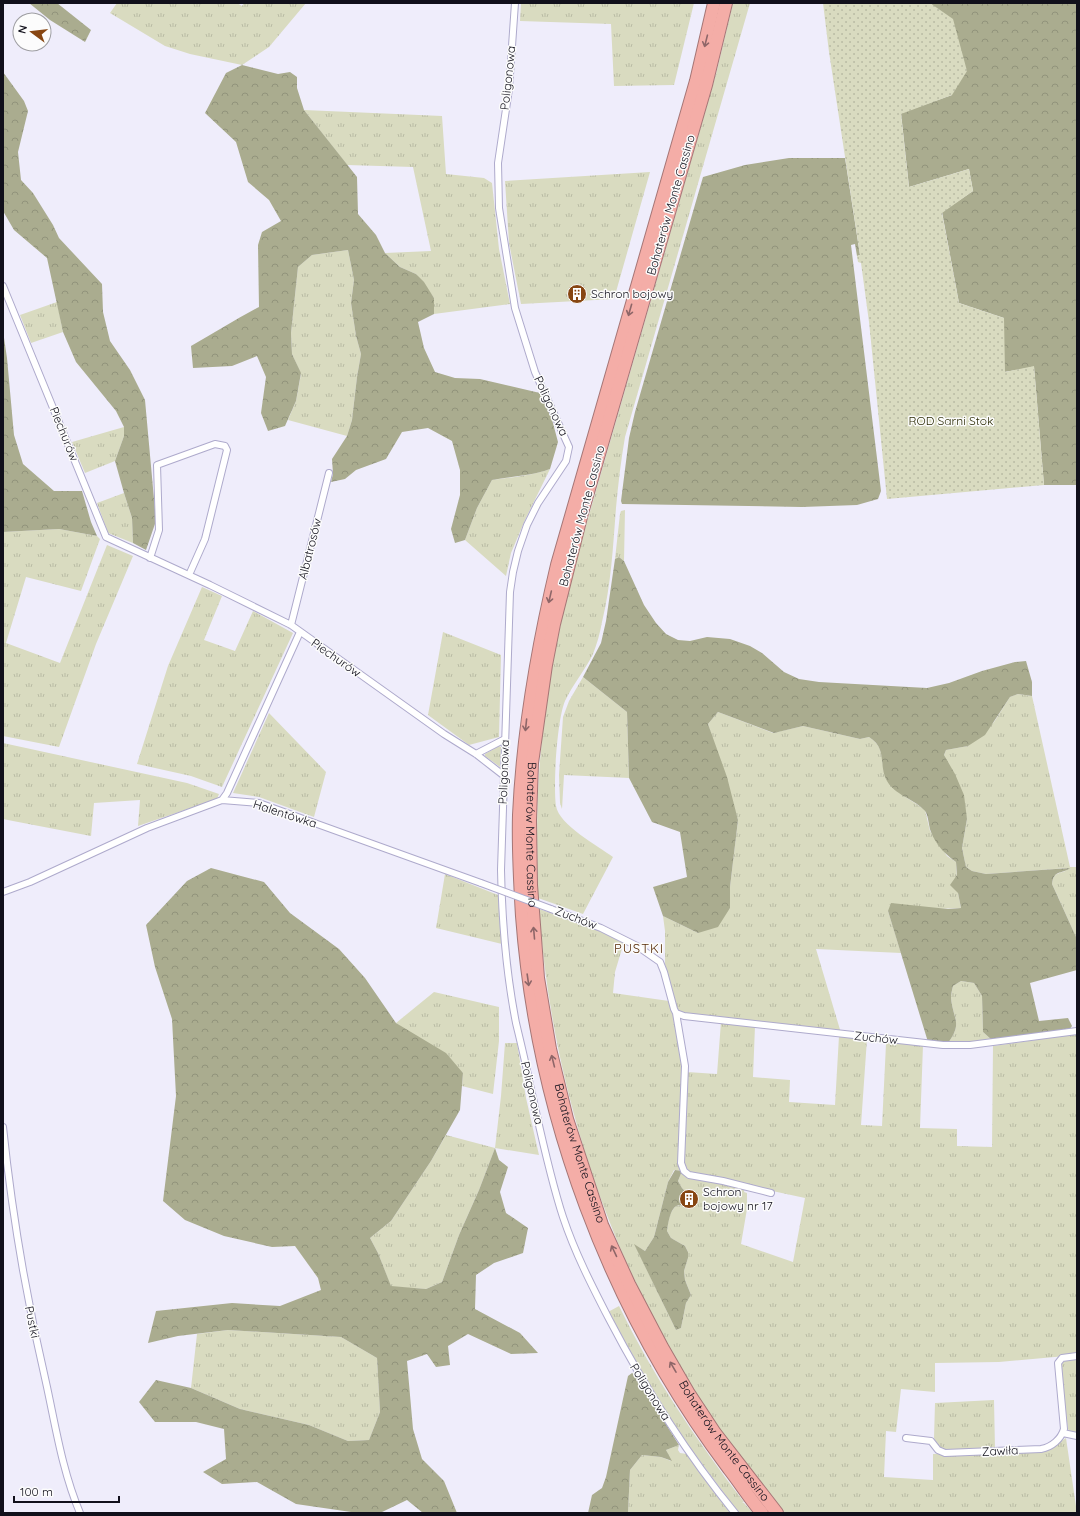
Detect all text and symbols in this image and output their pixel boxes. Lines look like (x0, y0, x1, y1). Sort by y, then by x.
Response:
north arrow (12, 12, 52, 52)
text: N (15, 24, 30, 35)
one-way arrow (701, 34, 709, 47)
street label: Poligonowa (497, 45, 518, 111)
street label: Bohaterów Monte Cassino (643, 133, 698, 277)
building icon: Schron bojowy (566, 283, 588, 305)
place label: Schron bojowy (591, 286, 673, 301)
one-way arrow (625, 303, 633, 316)
street label: Poligonowa (531, 373, 572, 438)
street label: Piechurów (47, 404, 82, 463)
park label: ROD Sarni Stok (909, 413, 993, 428)
street label: Bohaterów Monte Cassino (555, 444, 608, 588)
street label: Albatrosów (295, 517, 324, 581)
one-way arrow (545, 590, 553, 603)
street label: Piechurów (309, 635, 364, 680)
one-way arrow (523, 718, 530, 731)
street label: Poligonowa (495, 739, 512, 805)
street label: Bohaterów Monte Cassino (523, 762, 541, 908)
street label: Halentówka (251, 796, 319, 831)
street label: Zuchów (553, 903, 599, 932)
one-way arrow (530, 927, 537, 940)
district label: PUSTKI (614, 940, 664, 956)
one-way arrow (524, 973, 532, 986)
street label: Zuchów (853, 1028, 899, 1047)
one-way arrow (549, 1055, 557, 1068)
street label: Poligonowa (518, 1060, 547, 1126)
street label: Bohaterów Monte Cassino (552, 1082, 609, 1225)
place label: Schron bojowy nr 17 (703, 1184, 773, 1213)
building icon: Schron bojowy nr 17 (678, 1188, 700, 1210)
one-way arrow (610, 1246, 617, 1258)
street label: Pustki (22, 1304, 43, 1339)
street label: Poligonowa (627, 1360, 674, 1423)
one-way arrow (669, 1361, 677, 1373)
street label: Bohaterów Monte Cassino (676, 1378, 773, 1504)
street label: Zawiła (981, 1442, 1019, 1459)
scale bar (14, 1478, 119, 1504)
text: 100 m (20, 1484, 53, 1499)

